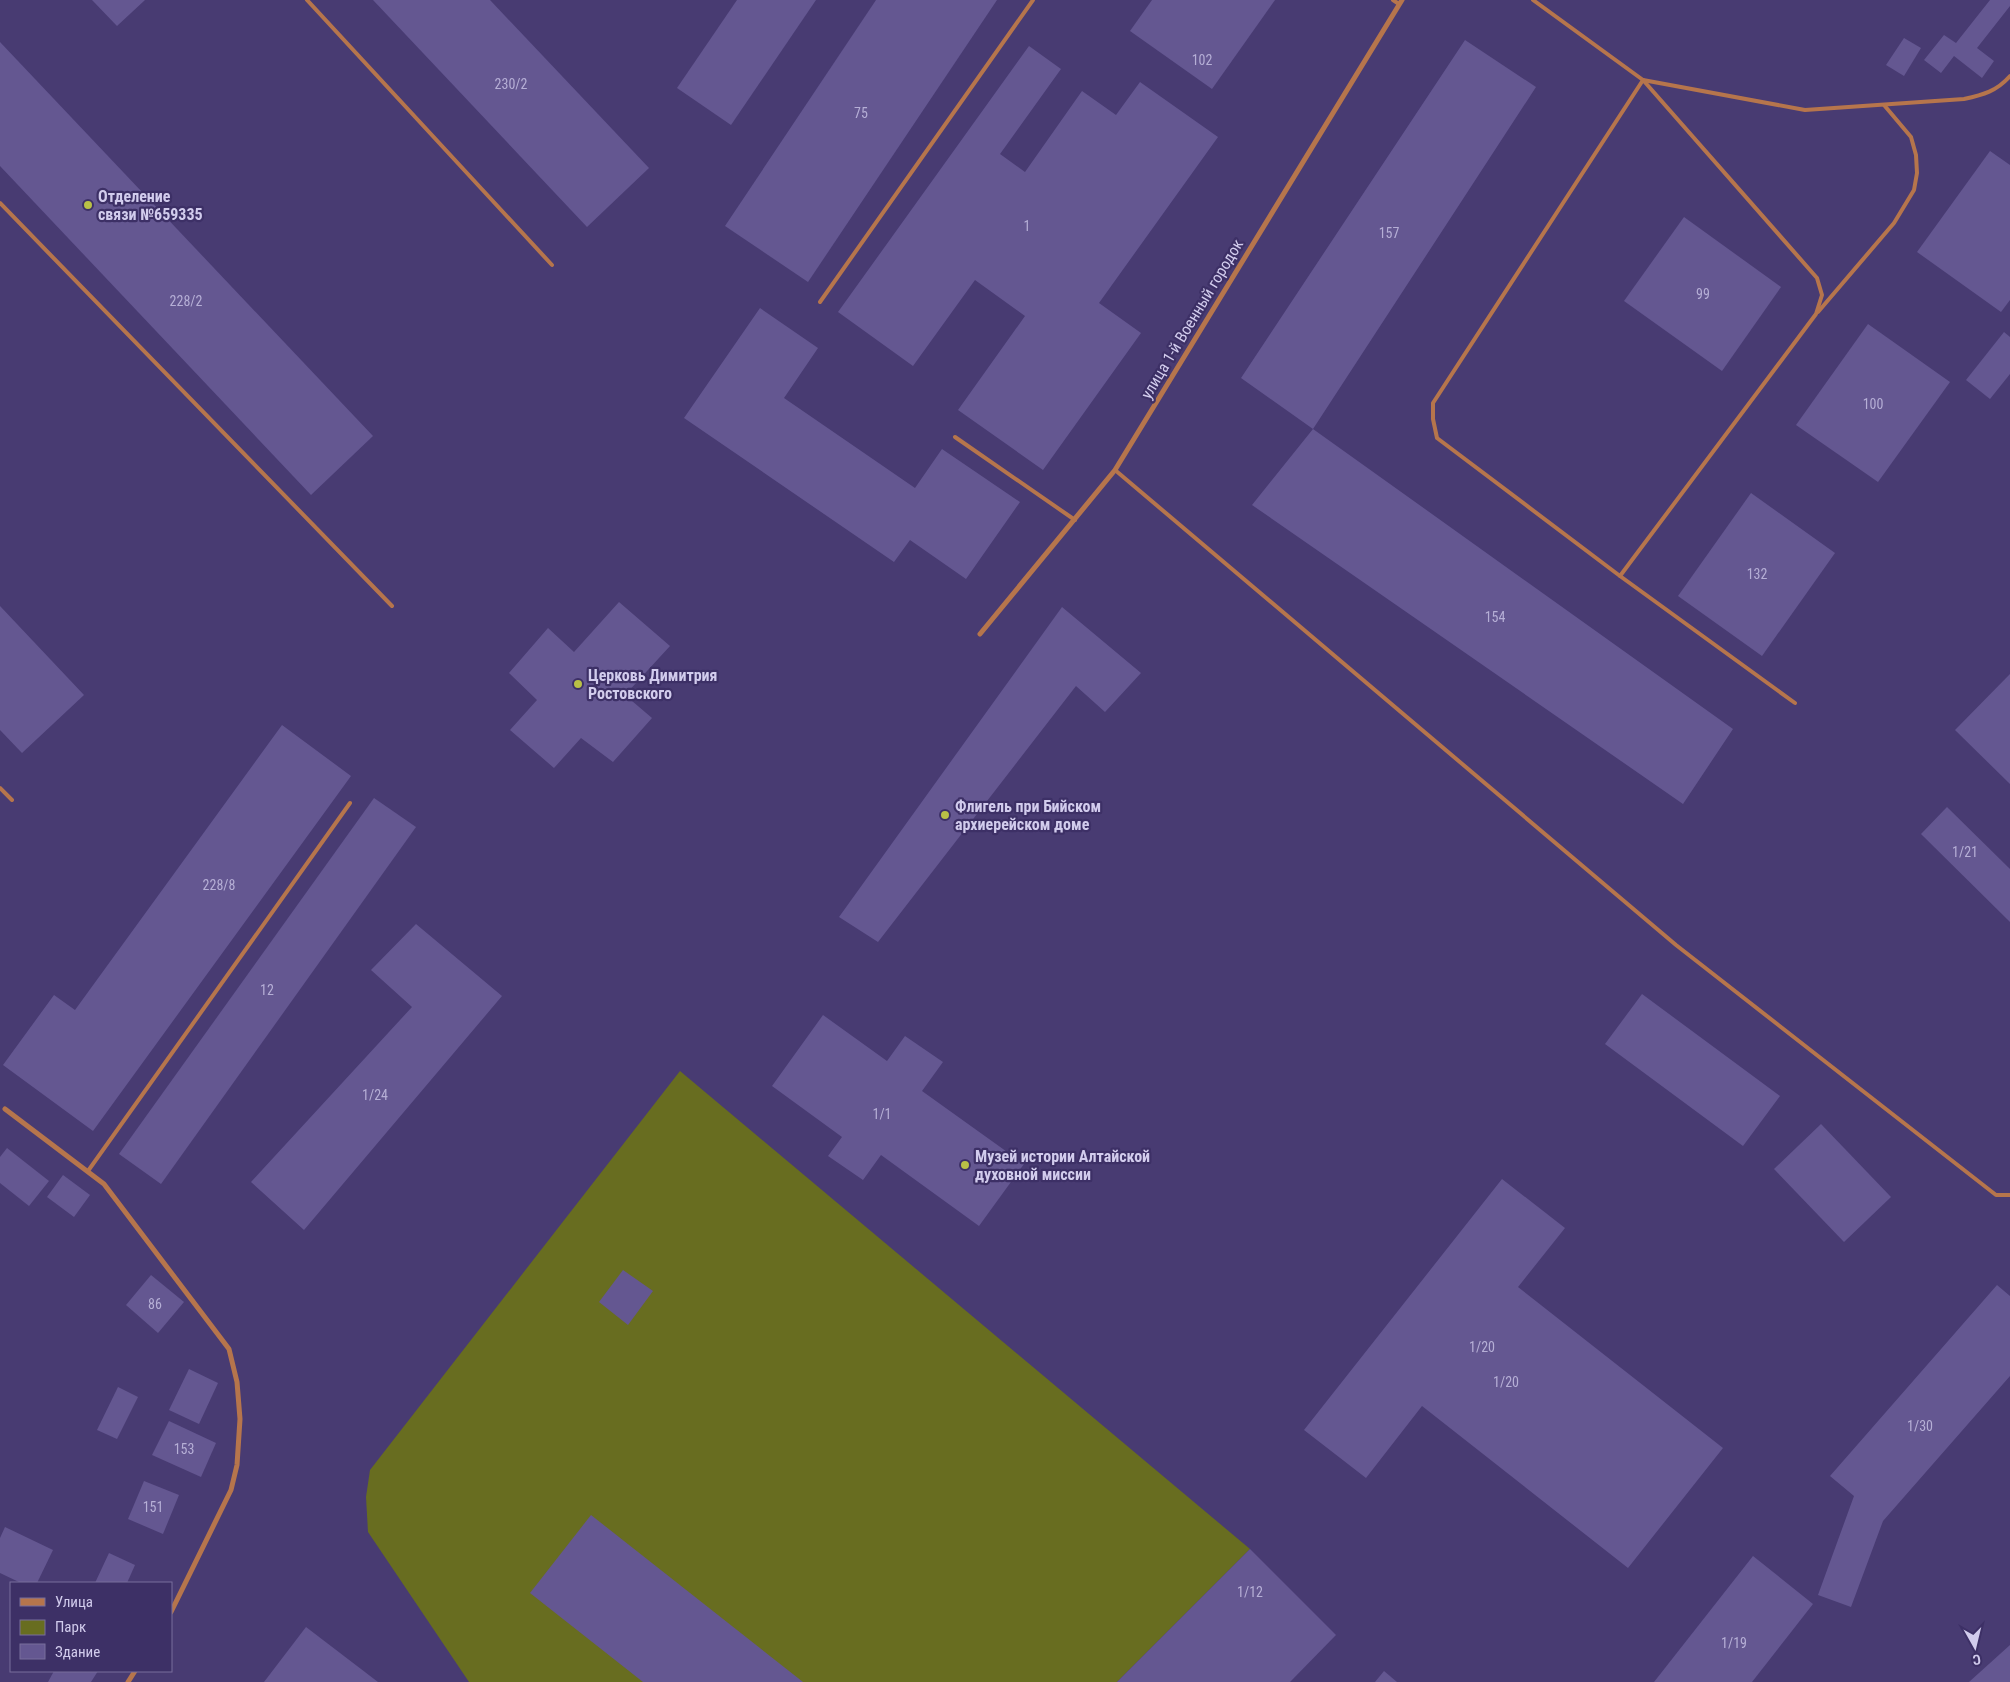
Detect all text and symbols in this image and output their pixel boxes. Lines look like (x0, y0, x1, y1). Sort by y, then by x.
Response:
house number: 102 (1192, 52, 1212, 68)
house number: 230/2 (495, 76, 528, 92)
house number: 75 (854, 105, 868, 121)
place label: Отделение связи №659335 (98, 187, 203, 224)
marker: Отделение связи №659335 (82, 199, 94, 211)
house number: 1 (1024, 218, 1030, 234)
house number: 157 (1379, 225, 1399, 241)
street label: улица 1-й Военный городок (1137, 235, 1247, 402)
house number: 99 (1696, 286, 1710, 302)
house number: 228/2 (170, 293, 203, 309)
house number: 100 (1863, 396, 1883, 412)
house number: 132 (1747, 566, 1767, 582)
house number: 154 (1485, 609, 1505, 625)
place label: Церковь Димитрия Ростовского (588, 666, 717, 703)
marker: Церковь Димитрия Ростовского (572, 678, 584, 690)
place label: Флигель при Бийском архиерейском доме (955, 797, 1101, 834)
marker: Флигель при Бийском архиерейском доме (939, 809, 951, 821)
house number: 1/21 (1952, 844, 1978, 860)
house number: 228/8 (203, 877, 236, 893)
house number: 12 (260, 982, 274, 998)
house number: 1/24 (362, 1087, 388, 1103)
house number: 1/1 (872, 1106, 892, 1122)
place label: Музей истории Алтайской духовной миссии (975, 1147, 1150, 1184)
marker: Музей истории Алтайской духовной миссии (959, 1159, 971, 1171)
house number: 86 (148, 1296, 162, 1312)
house number: 1/20 (1469, 1339, 1495, 1355)
house number: 1/20 (1493, 1374, 1519, 1390)
house number: 1/30 (1907, 1418, 1933, 1434)
house number: 153 (174, 1441, 194, 1457)
house number: 151 (143, 1499, 163, 1515)
legend (10, 1582, 172, 1672)
house number: 1/12 (1237, 1584, 1263, 1600)
text: Улица (55, 1593, 93, 1611)
text: Парк (55, 1618, 86, 1636)
north arrow (1950, 1622, 2000, 1672)
house number: 1/19 (1721, 1635, 1747, 1651)
text: Здание (55, 1643, 100, 1661)
text: С (1972, 1651, 1982, 1668)

